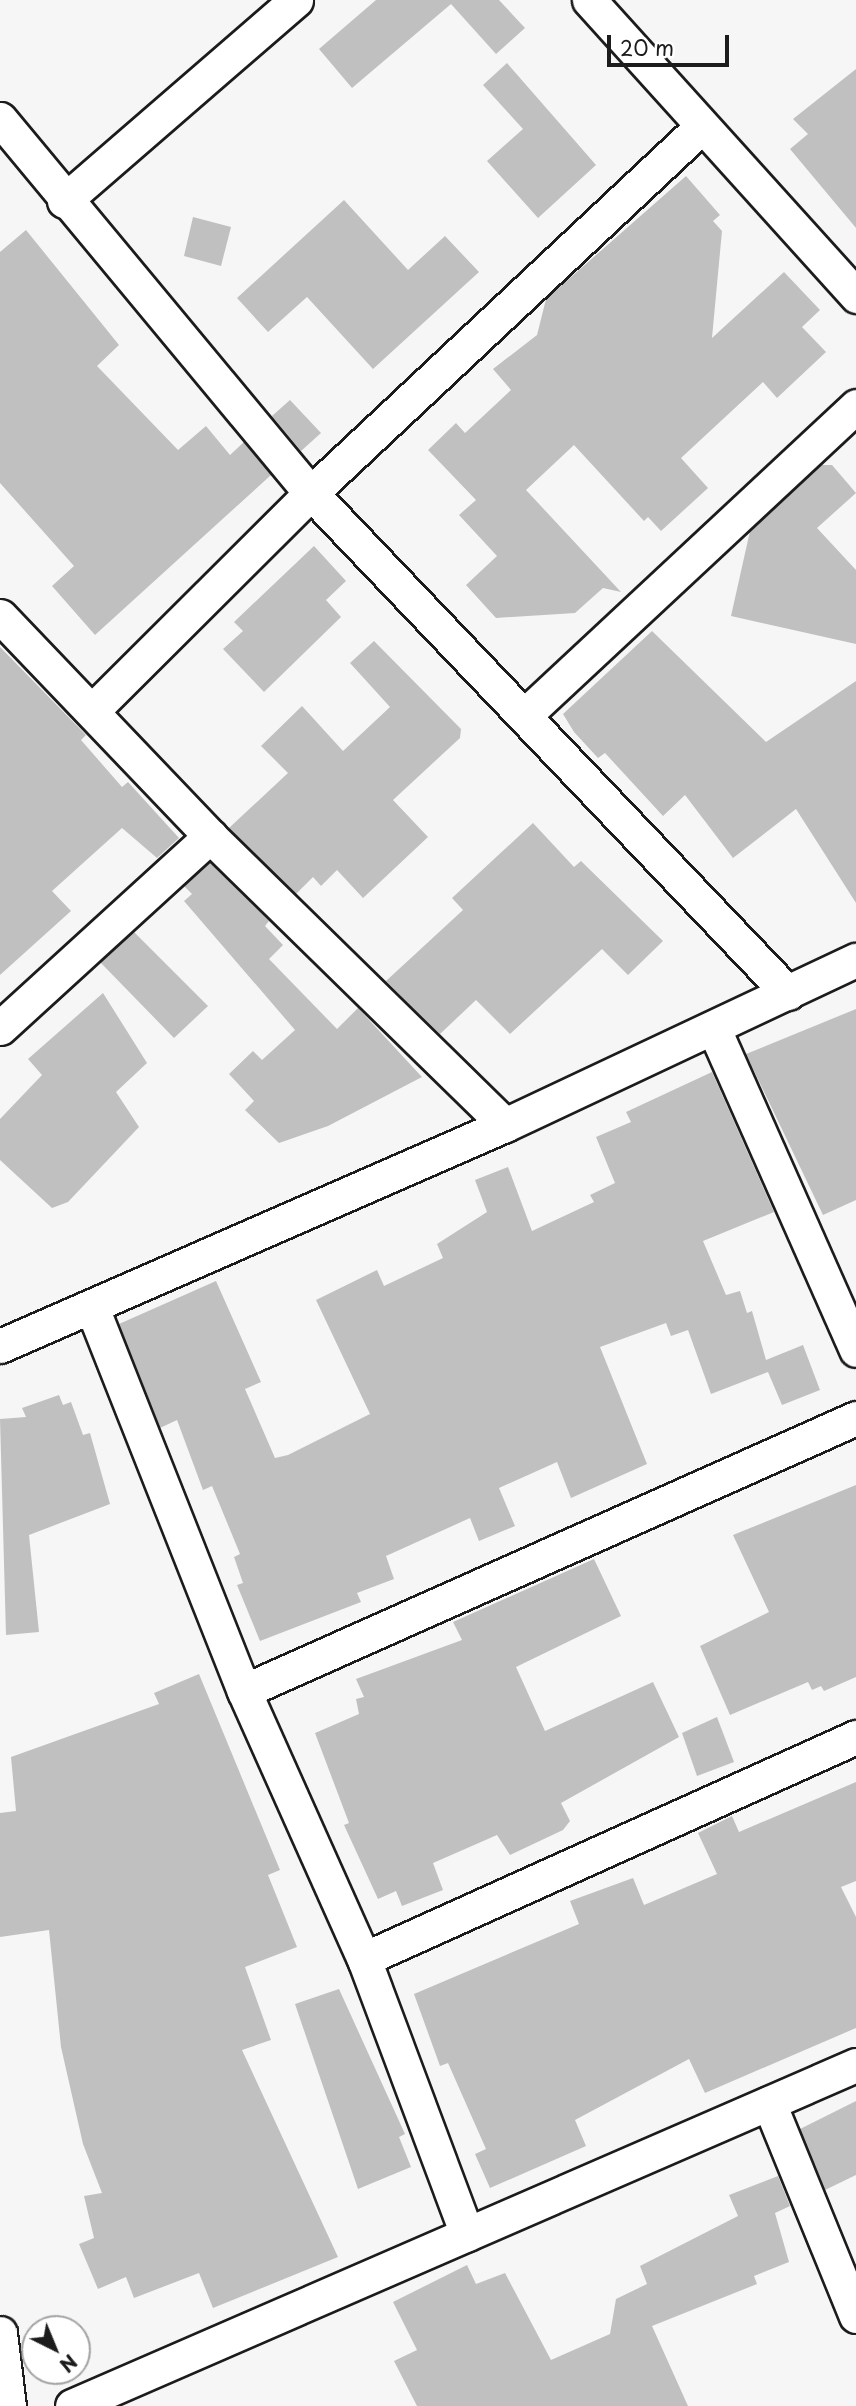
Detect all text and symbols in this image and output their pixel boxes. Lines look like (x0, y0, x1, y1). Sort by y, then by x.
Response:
scale bar (611, 21, 734, 65)
text: 20 m (620, 31, 674, 63)
north arrow (21, 2315, 91, 2385)
text: N (54, 2349, 84, 2379)

